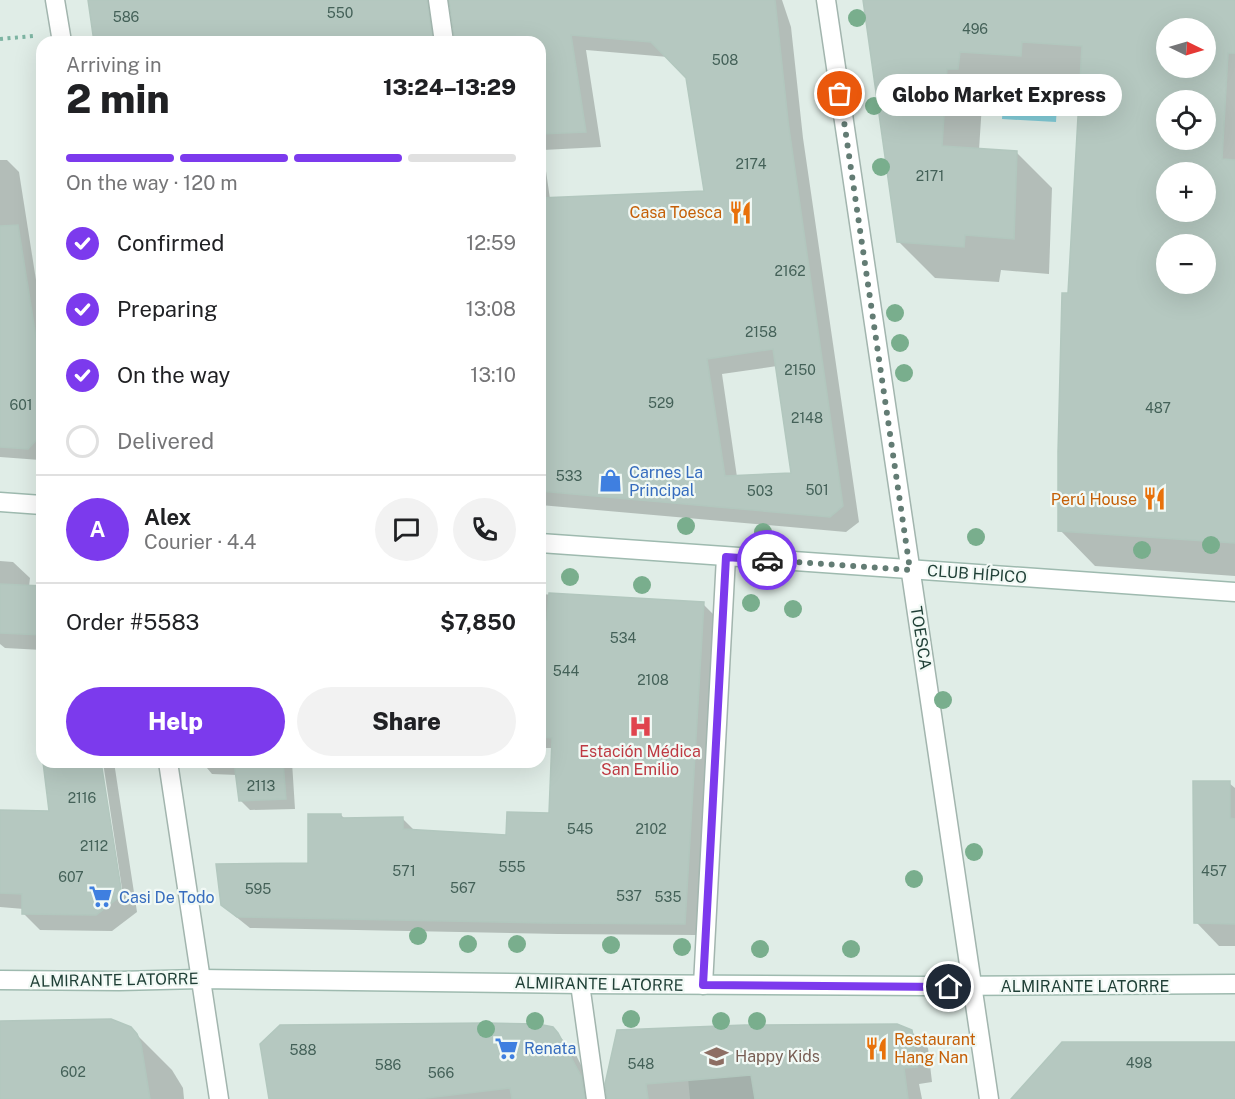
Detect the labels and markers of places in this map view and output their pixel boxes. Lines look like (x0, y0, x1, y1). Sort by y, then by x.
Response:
pin (814, 68, 865, 119)
callout: Globo Market Express (876, 73, 1122, 115)
restaurant icon: Casa Toesca (727, 199, 753, 225)
place label: Casa Toesca (629, 203, 722, 222)
place label: Carnes La Principal (629, 463, 703, 500)
shop icon: Carnes La Principal (598, 468, 624, 494)
restaurant icon: Perú House (1142, 486, 1168, 512)
place label: Perú House (1051, 490, 1137, 509)
hospital icon: Estación Médica San Emilio (627, 713, 653, 739)
place label: Estación Médica San Emilio (579, 742, 701, 779)
supermarket icon: Casi De Todo (88, 884, 114, 910)
place label: Casi De Todo (119, 888, 215, 907)
pin (923, 961, 974, 1012)
place label: Restaurant Hang Nan (894, 1030, 976, 1067)
supermarket icon: Renata (493, 1035, 519, 1061)
restaurant icon: Restaurant Hang Nan (863, 1035, 889, 1061)
place label: Renata (524, 1039, 576, 1058)
school or university icon: Happy Kids (704, 1043, 730, 1069)
place label: Happy Kids (735, 1047, 820, 1066)

